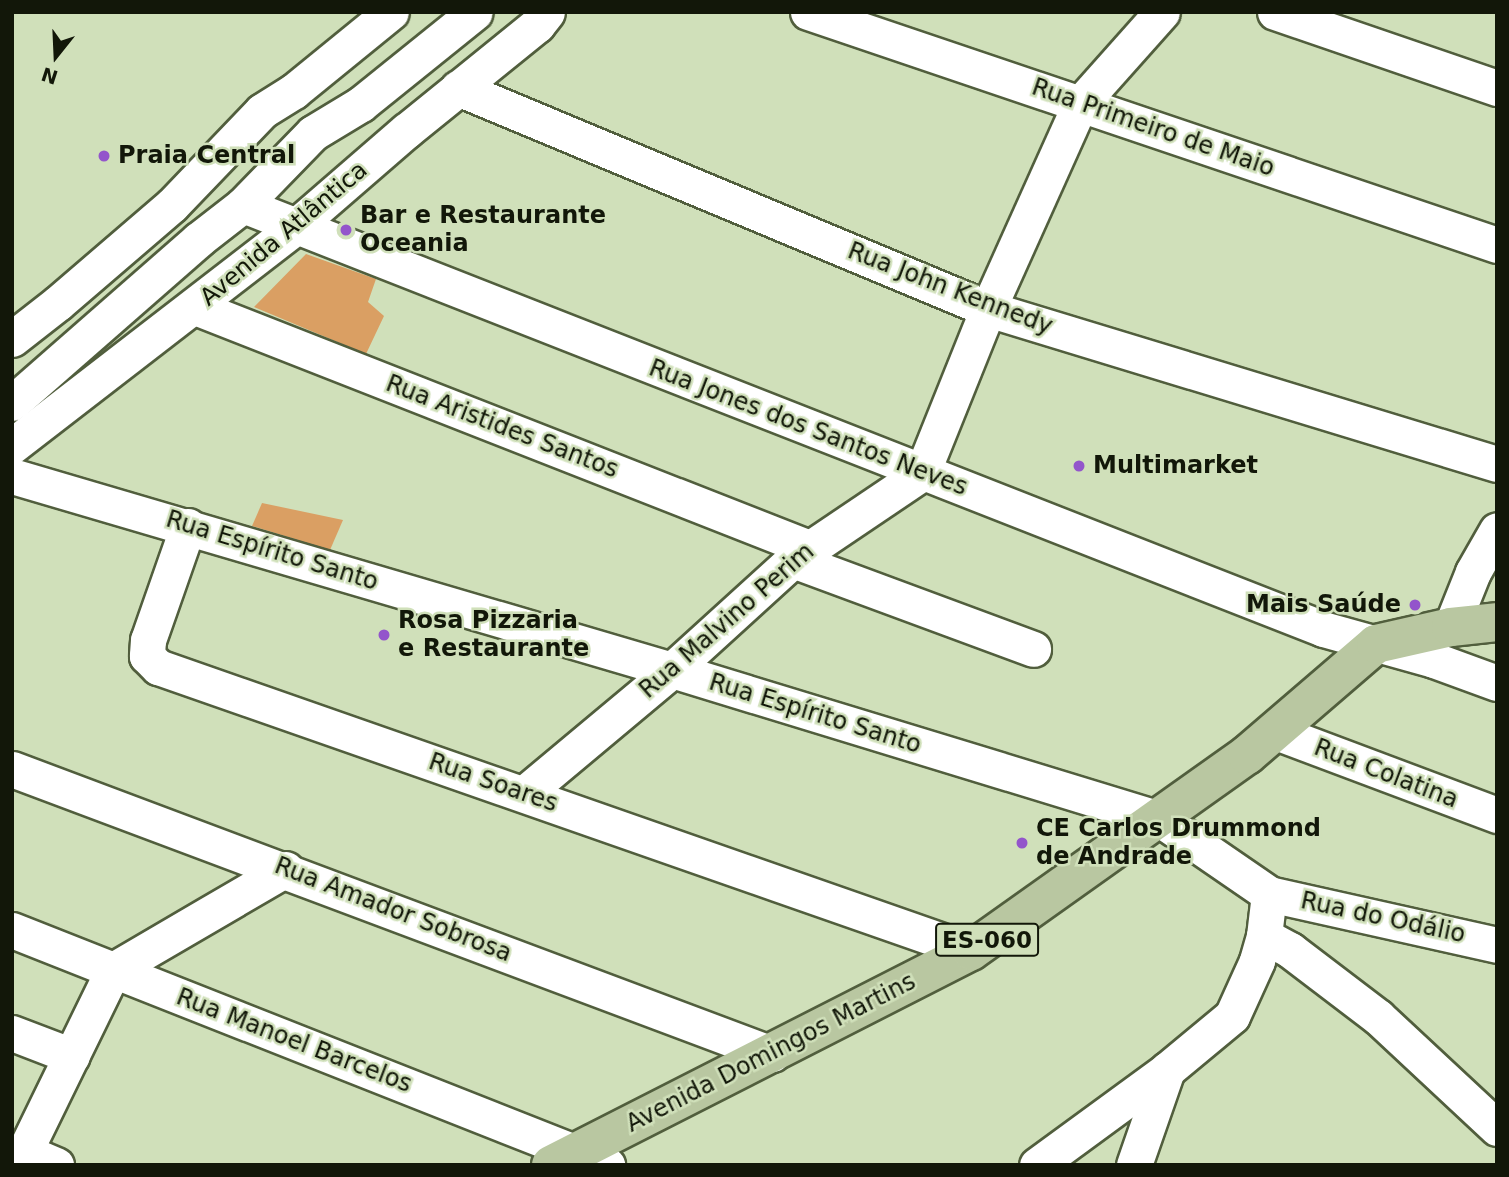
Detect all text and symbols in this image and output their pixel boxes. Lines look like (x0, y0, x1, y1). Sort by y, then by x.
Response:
north arrow (21, 21, 91, 91)
text: N (39, 63, 60, 89)
street label: Rua Primeiro de Maio (1028, 73, 1278, 183)
place label: Praia Central (118, 142, 295, 170)
marker: Praia Central (96, 148, 112, 164)
street label: Avenida Atlântica (195, 156, 373, 312)
place label: Bar e Restaurante Oceania (360, 202, 606, 258)
marker: Bar e Restaurante Oceania (338, 222, 354, 238)
street label: Rua John Kennedy (844, 237, 1056, 341)
street label: Rua Jones dos Santos Neves (645, 354, 971, 502)
street label: Rua Aristides Santos (382, 369, 622, 485)
place label: Multimarket (1093, 452, 1258, 480)
marker: Multimarket (1071, 458, 1087, 474)
street label: Rua Espírito Santo (162, 505, 382, 597)
street label: Rua Malvino Perim (634, 537, 820, 705)
place label: Mais Saúde (1246, 591, 1401, 619)
marker: Mais Saúde (1407, 597, 1423, 613)
place label: Rosa Pizzaria e Restaurante (398, 607, 589, 663)
marker: Rosa Pizzaria e Restaurante (376, 627, 392, 643)
street label: Rua Espírito Santo (705, 668, 925, 760)
street label: Rua Colatina (1310, 733, 1462, 815)
street label: Rua Soares (425, 748, 561, 818)
place label: CE Carlos Drummond de Andrade (1036, 815, 1321, 871)
marker: CE Carlos Drummond de Andrade (1014, 835, 1030, 851)
street label: Rua Amador Sobrosa (270, 852, 516, 968)
street label: Rua do Odálio (1298, 886, 1468, 950)
road number: ES-060 (934, 920, 1040, 959)
street label: Avenida Domingos Martins (621, 967, 921, 1139)
street label: Rua Manoel Barcelos (172, 983, 416, 1099)

